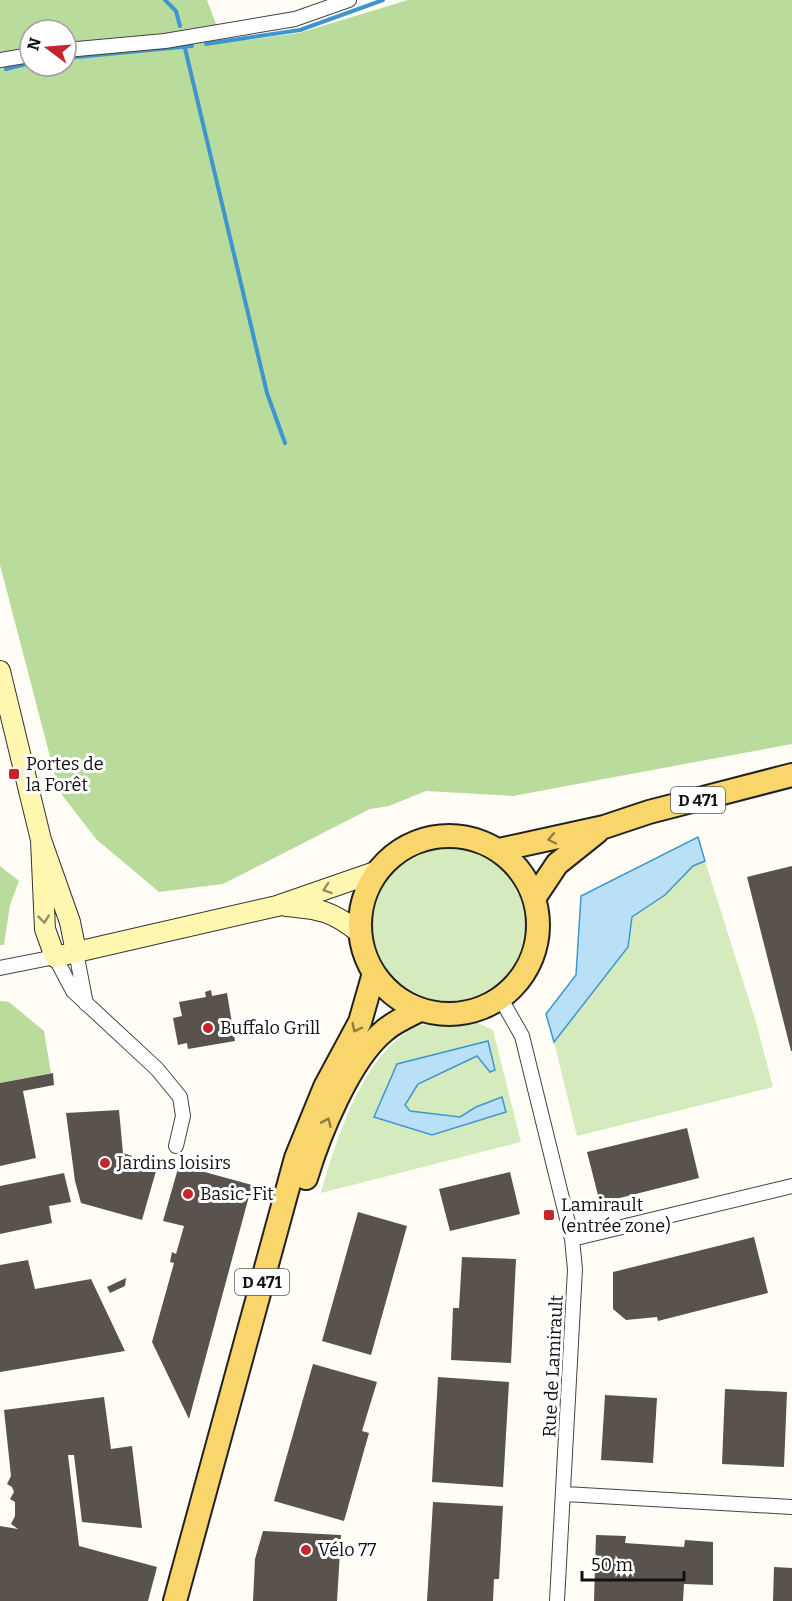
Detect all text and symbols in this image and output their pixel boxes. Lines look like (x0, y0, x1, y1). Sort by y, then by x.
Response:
north arrow (18, 18, 78, 78)
text: N (23, 35, 45, 53)
place label: Portes de la Forêt (26, 753, 104, 796)
marker: Portes de la Forêt (7, 767, 21, 781)
road number: D 471 (671, 787, 725, 813)
one-way arrow (547, 832, 557, 845)
one-way arrow (322, 881, 333, 894)
one-way arrow (37, 915, 50, 924)
place label: Buffalo Grill (220, 1017, 320, 1039)
marker: Buffalo Grill (201, 1021, 215, 1035)
one-way arrow (352, 1022, 363, 1033)
one-way arrow (320, 1117, 332, 1128)
place label: Jardins loisirs (116, 1152, 231, 1174)
marker: Jardins loisirs (98, 1156, 112, 1170)
place label: Basic-Fit (200, 1183, 274, 1205)
marker: Basic-Fit (181, 1187, 195, 1201)
place label: Lamirault (entrée zone) (561, 1194, 671, 1237)
marker: Lamirault (entrée zone) (542, 1208, 556, 1222)
road number: D 471 (235, 1269, 289, 1295)
street label: Rue de Lamirault (538, 1294, 568, 1438)
place label: Vélo 77 (318, 1539, 376, 1561)
marker: Vélo 77 (299, 1543, 313, 1557)
scale bar (582, 1544, 684, 1582)
text: 50 m (591, 1554, 633, 1576)

